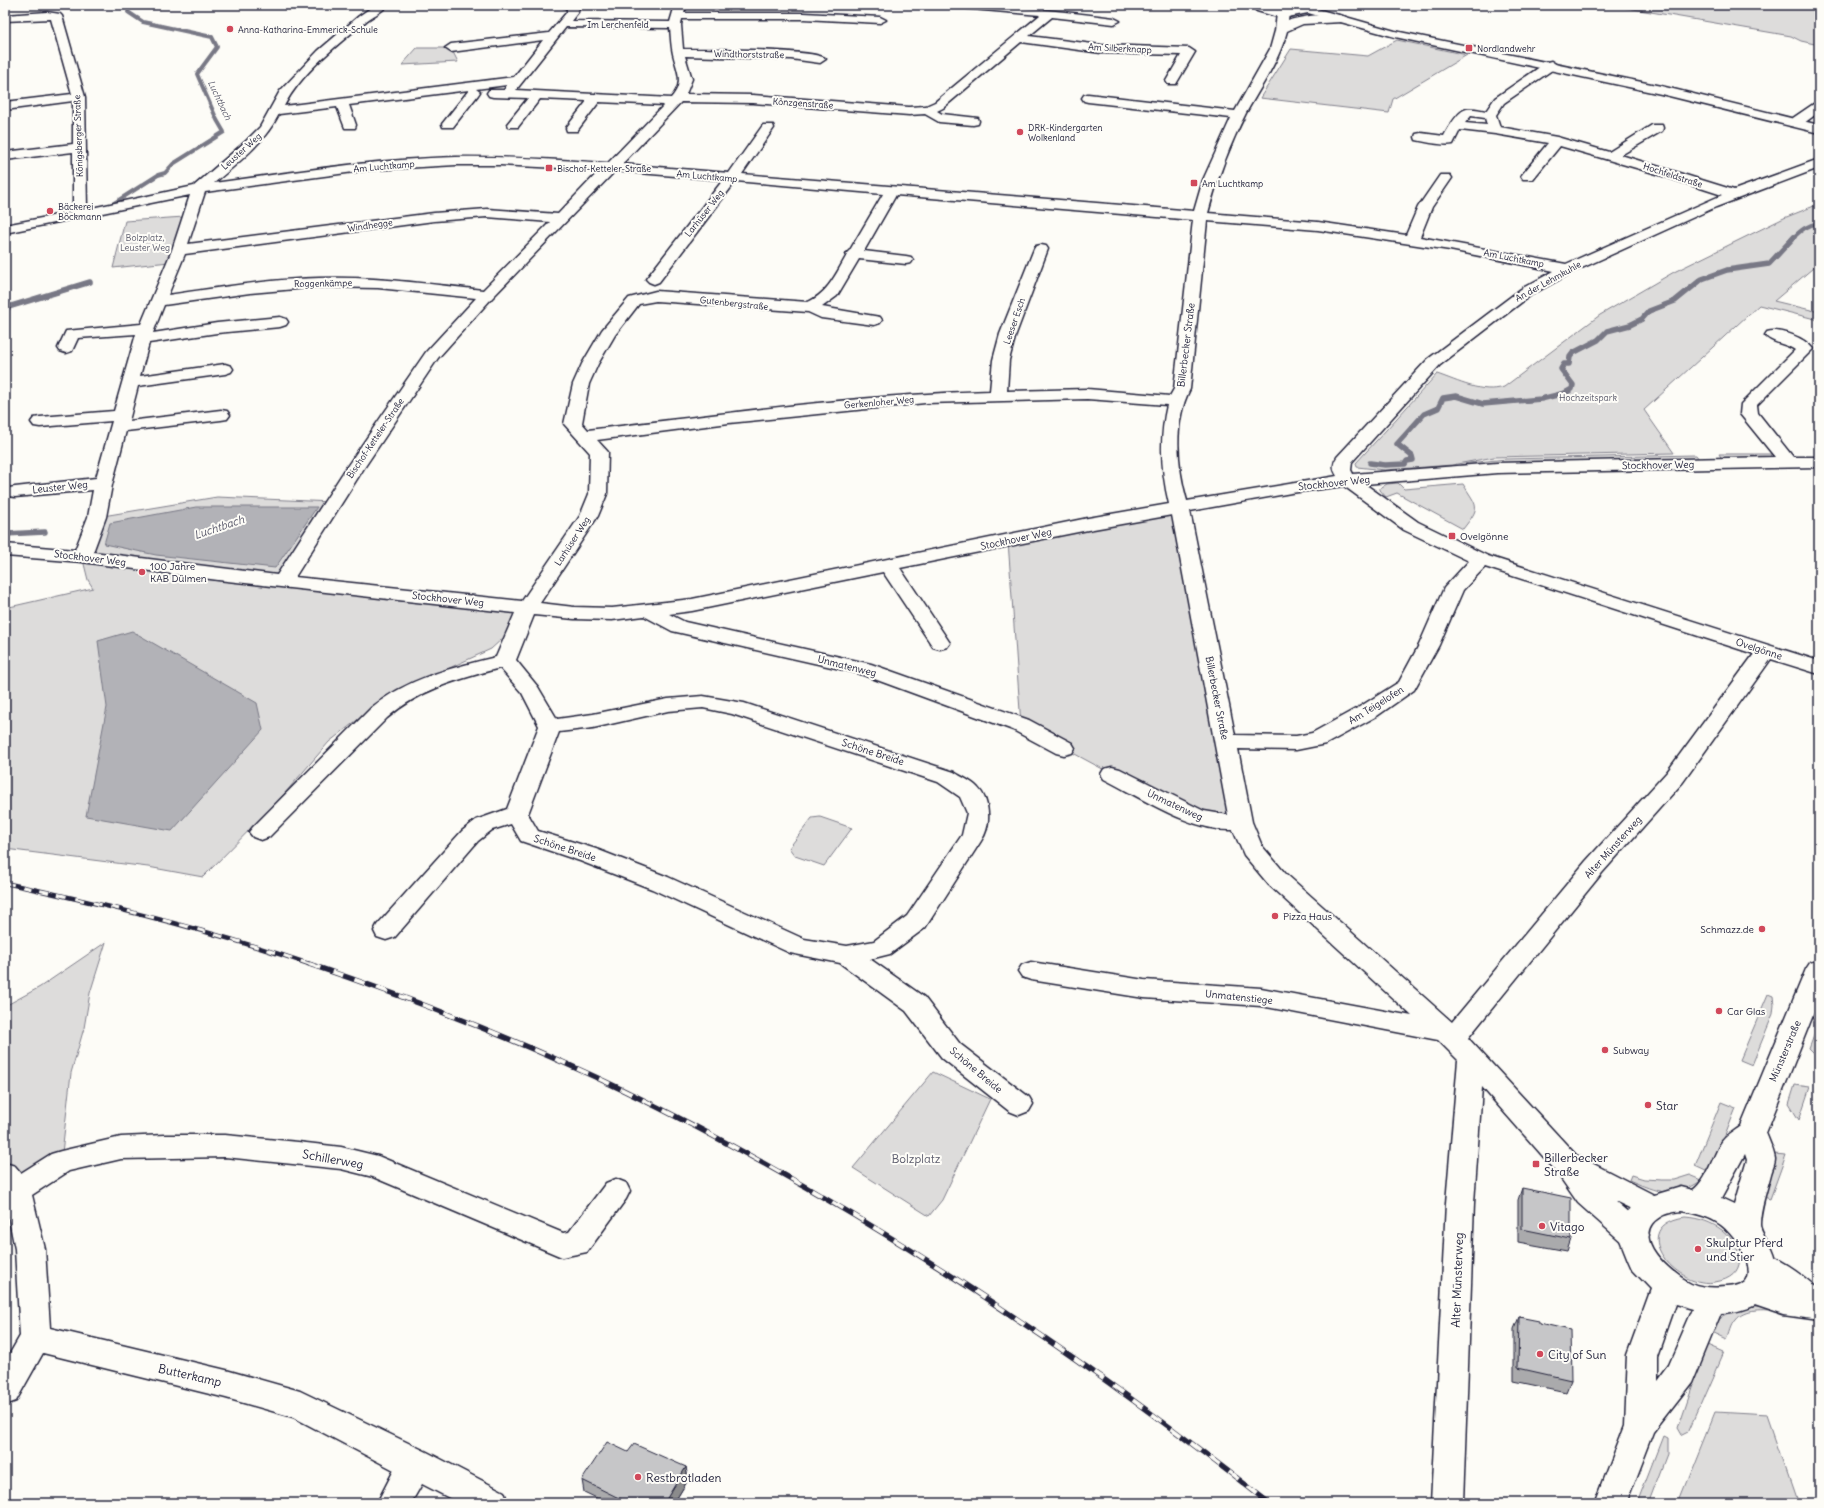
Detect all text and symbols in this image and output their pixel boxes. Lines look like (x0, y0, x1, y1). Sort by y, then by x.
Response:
street label: Im Lerchenfeld (587, 19, 649, 30)
marker: Anna-Katharina-Emmerick-Schule (225, 24, 235, 34)
place label: Anna-Katharina-Emmerick-Schule (238, 24, 378, 35)
street label: Am Silberknapp (1088, 41, 1152, 55)
marker: Nordlandwehr (1464, 43, 1474, 53)
place label: Nordlandwehr (1477, 43, 1536, 54)
street label: Windthorststraße (714, 48, 784, 60)
water label: Luchtbach (206, 78, 234, 122)
street label: Königsberger Straße (71, 95, 85, 177)
street label: Könzgenstraße (772, 95, 834, 111)
place label: DRK-Kindergarten Wolkenland (1028, 122, 1103, 143)
marker: DRK-Kindergarten Wolkenland (1015, 127, 1025, 137)
street label: Leuster Weg (219, 130, 263, 172)
street label: Am Luchtkamp (353, 158, 415, 174)
street label: Hochfeldstraße (1642, 160, 1704, 190)
marker: Bischof-Ketteler-Straße (544, 163, 554, 173)
place label: Bischof-Ketteler-Straße (557, 163, 651, 174)
street label: Am Luchtkamp (676, 168, 738, 184)
marker: Am Luchtkamp (1189, 178, 1199, 188)
place label: Am Luchtkamp (1202, 178, 1263, 189)
street label: Larhüser Weg (682, 187, 726, 239)
place label: Bäckerei Böckmann (58, 201, 102, 222)
marker: Bäckerei Böckmann (45, 206, 55, 216)
street label: Windhegge (347, 216, 394, 234)
park label: Bolzplatz, Leuster Weg (120, 232, 170, 253)
street label: Am Luchtkamp (1483, 247, 1545, 269)
street label: An der Lehmkuhle (1513, 258, 1583, 304)
street label: Roggenkämpe (294, 277, 352, 289)
street label: Gutenbergstraße (699, 294, 769, 312)
street label: Leeser Esch (1001, 296, 1027, 346)
street label: Billerbecker Straße (1174, 302, 1198, 388)
park label: Hochzeitspark (1559, 392, 1617, 403)
street label: Gerkenloher Weg (844, 393, 914, 411)
street label: Bischof-Ketteler-Straße (344, 396, 406, 480)
street label: Stockhover Weg (1622, 458, 1694, 472)
street label: Stockhover Weg (1297, 473, 1371, 493)
street label: Leuster Weg (32, 478, 88, 496)
water label: Luchtbach (192, 512, 246, 542)
street label: Larhüser Weg (552, 514, 592, 568)
street label: Stockhover Weg (979, 525, 1053, 553)
place label: Ovelgönne (1460, 530, 1508, 543)
marker: Ovelgönne (1447, 531, 1457, 541)
street label: Stockhover Weg (53, 547, 127, 569)
place label: 100 Jahre KAB Dülmen (150, 560, 207, 585)
marker: 100 Jahre KAB Dülmen (137, 567, 147, 577)
street label: Stockhover Weg (411, 589, 485, 609)
street label: Ovelgönne (1734, 635, 1784, 663)
street label: Unmatenweg (816, 652, 878, 680)
street label: Billerbecker Straße (1203, 655, 1231, 741)
street label: Am Teigelofen (1346, 683, 1406, 727)
street label: Schöne Breide (840, 736, 906, 768)
street label: Unmatenweg (1145, 786, 1205, 824)
street label: Alter Münsterweg (1582, 813, 1644, 881)
street label: Schöne Breide (532, 832, 598, 864)
place label: Pizza Haus (1283, 910, 1333, 923)
marker: Pizza Haus (1270, 911, 1280, 921)
place label: Schmazz.de (1700, 923, 1754, 936)
marker: Schmazz.de (1757, 924, 1767, 934)
street label: Unmatenstiege (1205, 987, 1273, 1007)
place label: Car Glas (1727, 1005, 1766, 1018)
marker: Car Glas (1714, 1006, 1724, 1016)
street label: Münsterstraße (1766, 1018, 1804, 1084)
street label: Schöne Breide (947, 1044, 1005, 1096)
place label: Subway (1613, 1044, 1649, 1057)
marker: Subway (1600, 1045, 1610, 1055)
place label: Star (1656, 1098, 1678, 1113)
marker: Star (1643, 1100, 1653, 1110)
street label: Schillerweg (301, 1146, 365, 1172)
place label: Billerbecker Straße (1544, 1150, 1608, 1179)
park label: Bolzplatz (891, 1151, 941, 1166)
marker: Billerbecker Straße (1531, 1159, 1541, 1169)
place label: Vitago (1550, 1219, 1585, 1234)
marker: Vitago (1537, 1221, 1547, 1231)
street label: Alter Münsterweg (1448, 1232, 1466, 1328)
place label: Skulptur Pferd und Stier (1706, 1235, 1783, 1264)
marker: Skulptur Pferd und Stier (1693, 1244, 1703, 1254)
place label: City of Sun (1548, 1347, 1606, 1362)
marker: City of Sun (1535, 1349, 1545, 1359)
street label: Butterkamp (157, 1360, 223, 1390)
place label: Restbrotladen (646, 1470, 721, 1485)
marker: Restbrotladen (633, 1472, 643, 1482)

